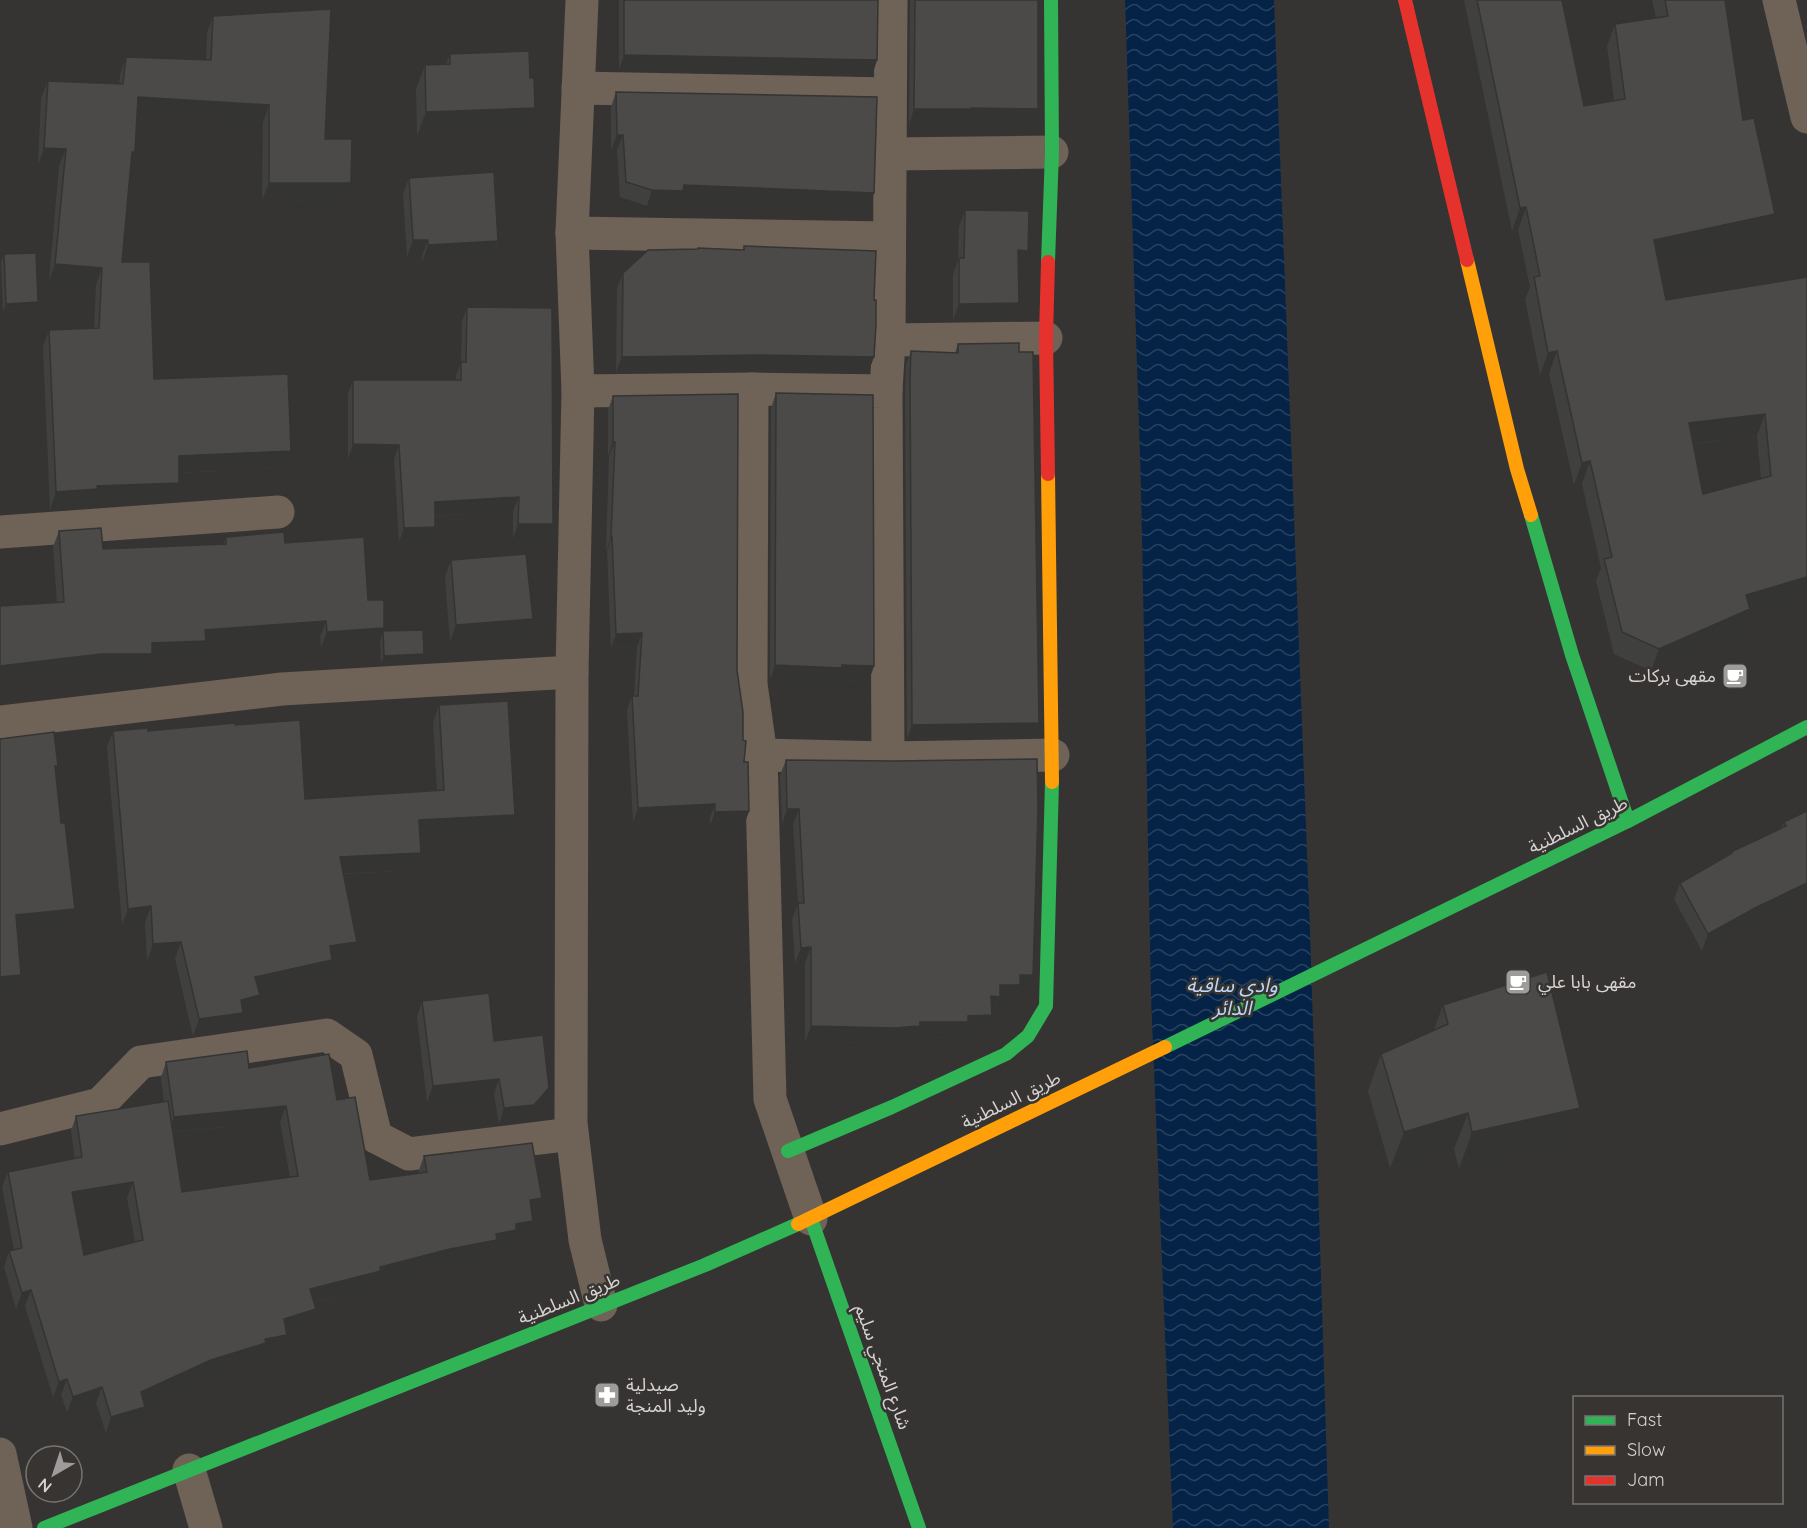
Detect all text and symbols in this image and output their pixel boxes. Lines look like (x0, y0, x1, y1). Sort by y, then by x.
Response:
cafe icon: مقهى بركات (1720, 661, 1750, 691)
place label: مقهى بركات (1629, 664, 1716, 687)
street label: طريق السلطنية (1524, 791, 1631, 858)
cafe icon: مقهى بابا علي (1503, 967, 1533, 997)
place label: مقهى بابا علي (1538, 970, 1636, 995)
water label: وادي ساقية الدائر (1186, 972, 1278, 1020)
street label: طريق السلطنية (957, 1066, 1064, 1133)
street label: طريق السلطنية (515, 1268, 623, 1329)
street label: شارع المنجي سليم (847, 1301, 917, 1434)
place label: صيدلية وليد المنجة (626, 1373, 706, 1417)
pharmacy icon: صيدلية وليد المنجة (592, 1380, 622, 1410)
legend (1573, 1396, 1783, 1504)
text: Fast (1627, 1408, 1662, 1431)
text: Slow (1627, 1438, 1665, 1461)
north arrow (24, 1444, 84, 1504)
text: Jam (1627, 1468, 1665, 1491)
text: N (34, 1474, 55, 1497)

